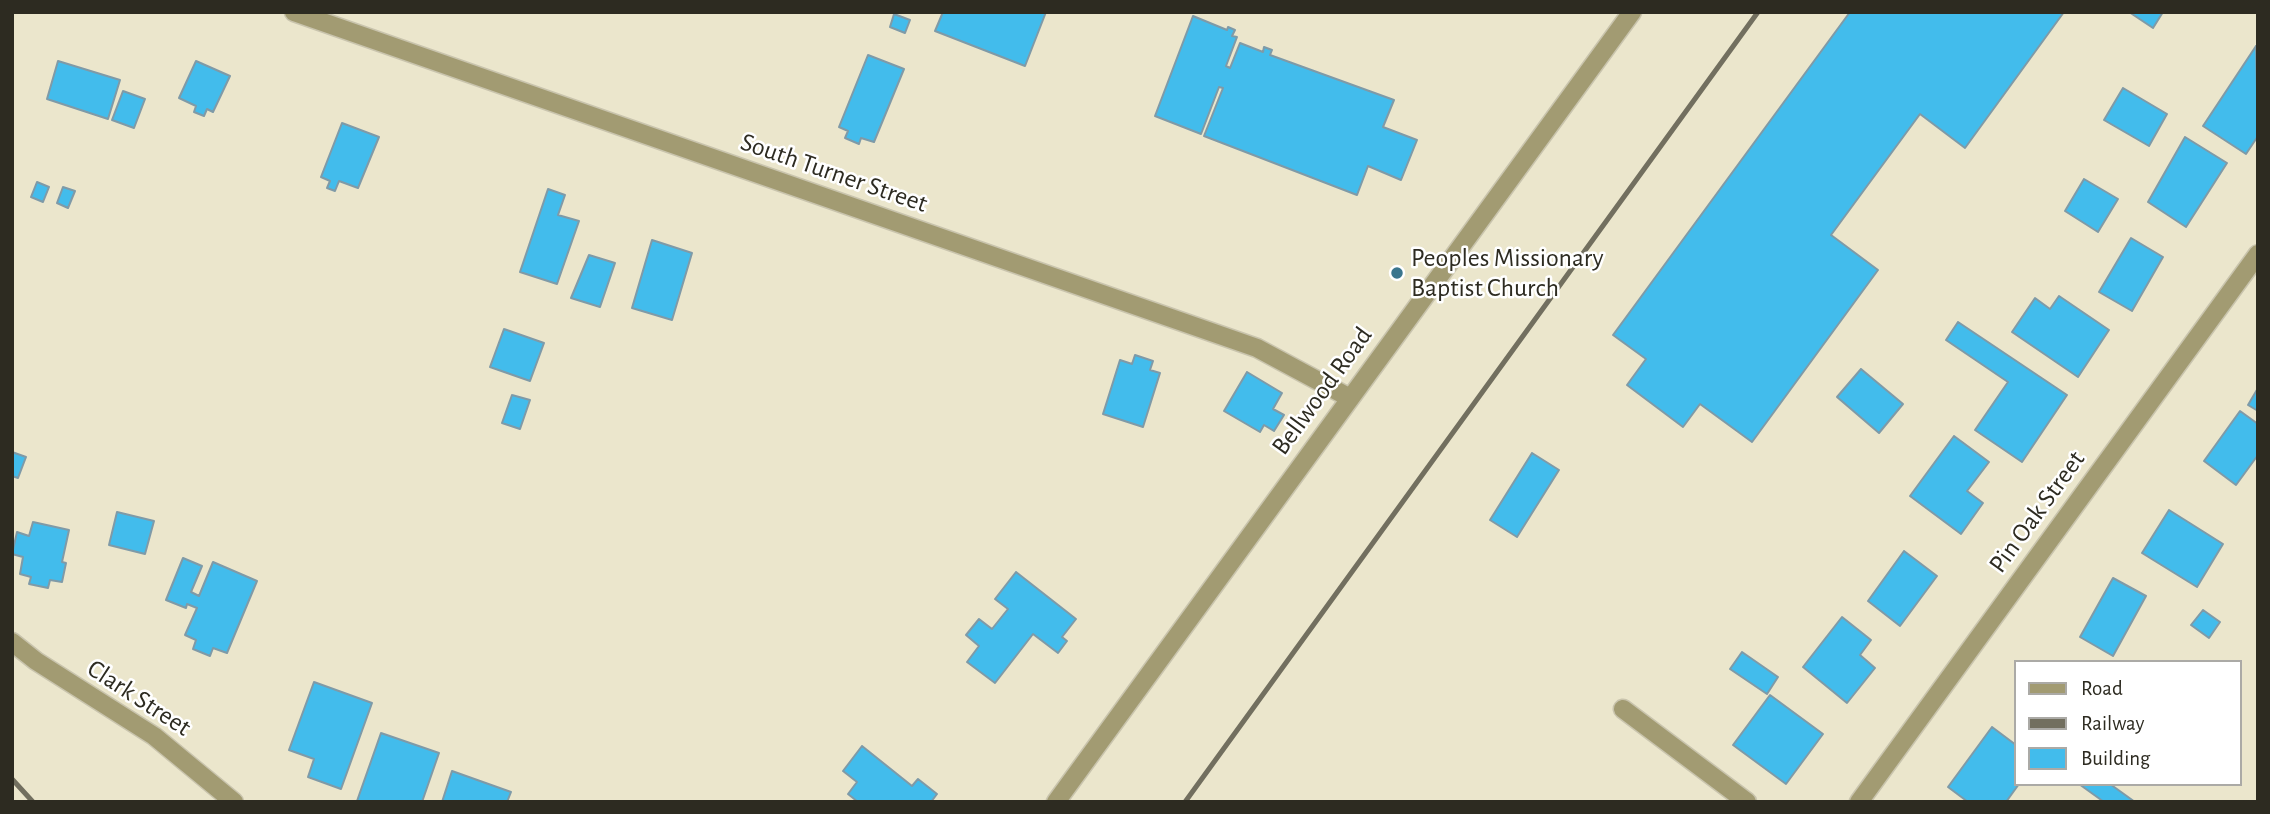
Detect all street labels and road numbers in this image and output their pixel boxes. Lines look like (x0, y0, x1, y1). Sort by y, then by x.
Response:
street label: South Turner Street (737, 126, 931, 220)
street label: Bellwood Road (1265, 321, 1379, 461)
street label: Pin Oak Street (1982, 445, 2092, 579)
street label: Clark Street (81, 653, 197, 743)

